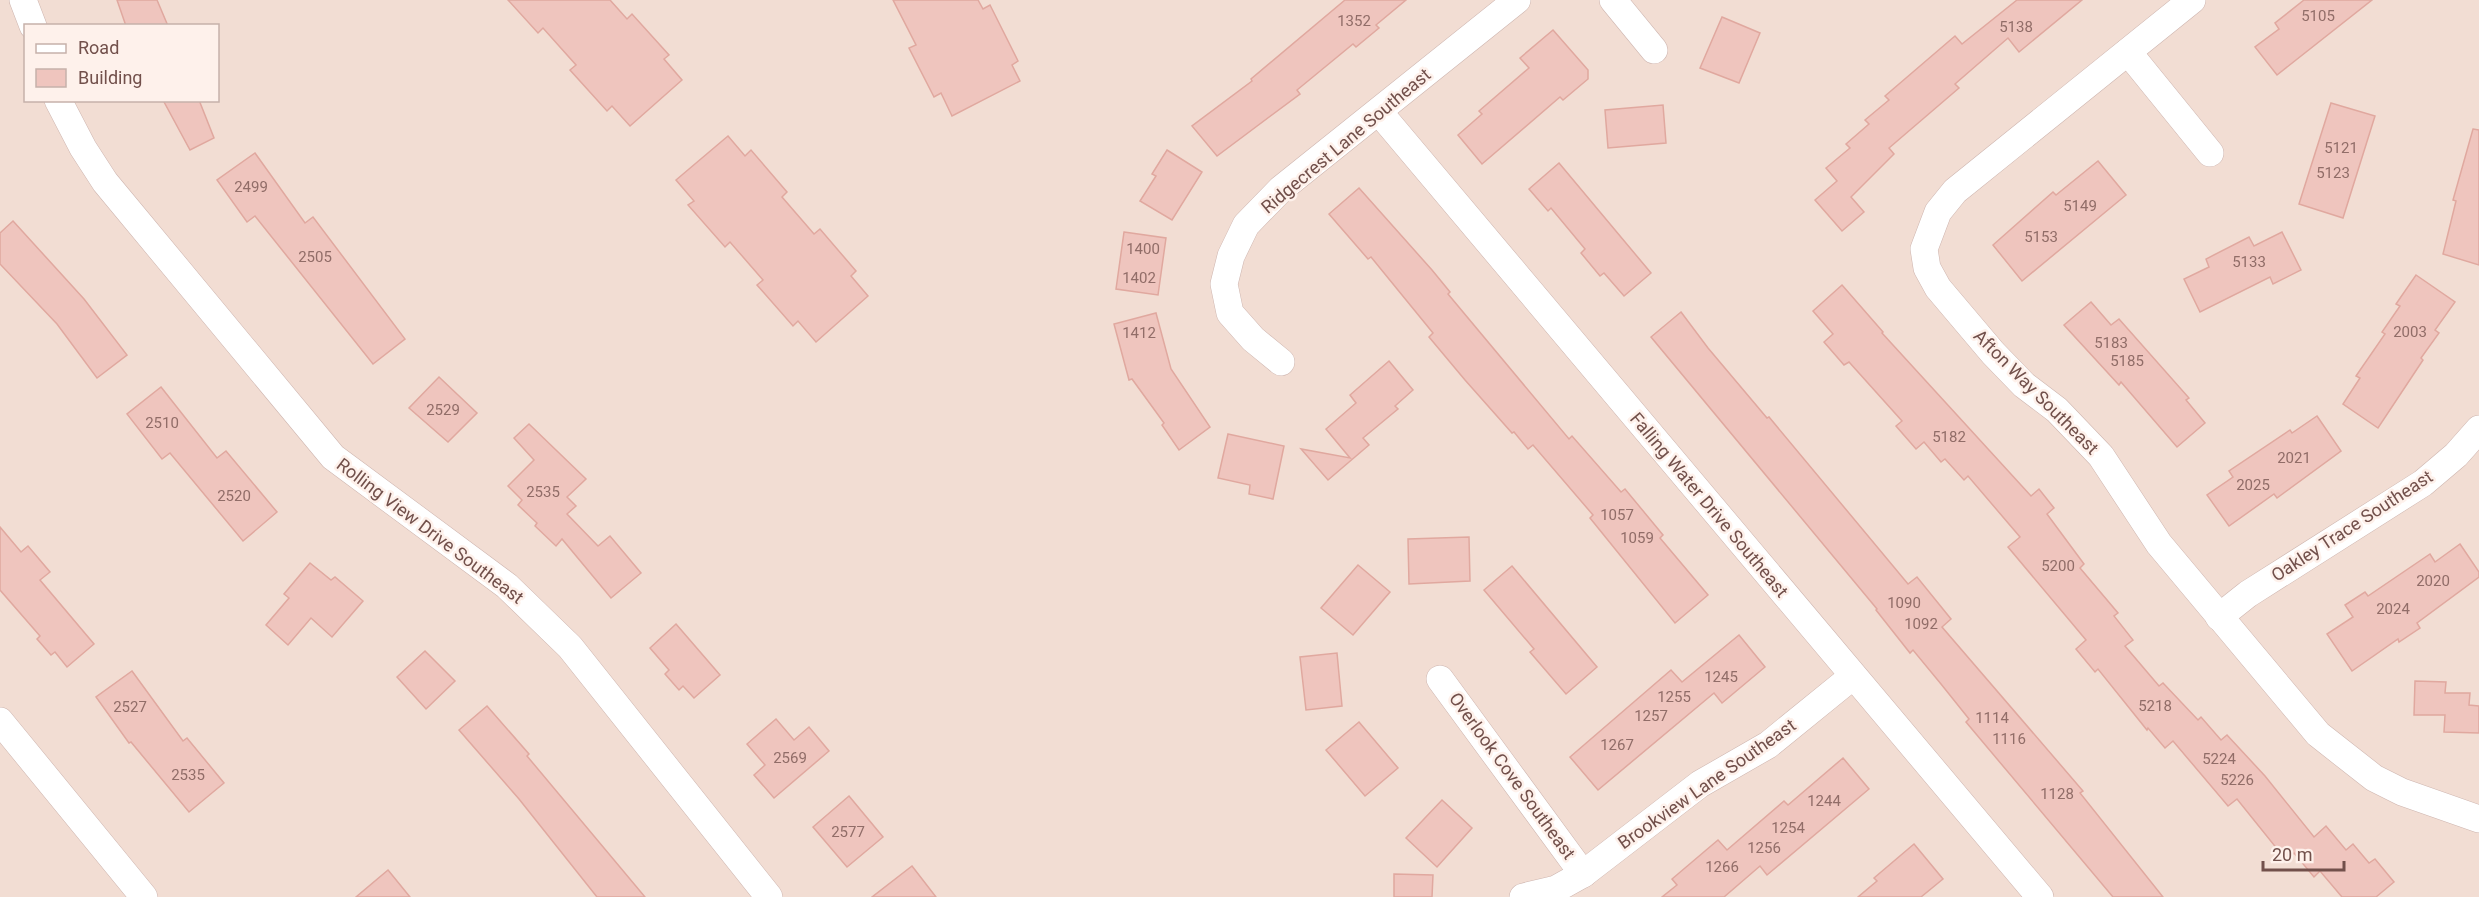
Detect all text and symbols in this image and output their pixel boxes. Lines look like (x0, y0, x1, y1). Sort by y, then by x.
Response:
house number: 5105 (2301, 7, 2335, 25)
house number: 1352 (1337, 12, 1371, 30)
house number: 5138 (1999, 18, 2033, 36)
legend (24, 24, 219, 102)
text: Road (78, 37, 119, 58)
street label: Ridgecrest Lane Southeast (1257, 64, 1435, 218)
text: Building (78, 67, 142, 88)
house number: 5121 (2324, 139, 2358, 157)
house number: 5123 (2316, 164, 2350, 182)
house number: 2499 (234, 178, 268, 196)
house number: 5149 (2063, 197, 2097, 215)
house number: 5153 (2024, 228, 2058, 246)
house number: 1400 (1126, 240, 1160, 258)
house number: 2505 (298, 248, 332, 266)
house number: 5133 (2232, 253, 2266, 271)
house number: 1402 (1122, 269, 1156, 287)
house number: 2003 (2393, 323, 2427, 341)
house number: 1412 (1122, 324, 1156, 342)
street label: Afton Way Southeast (1970, 325, 2103, 459)
house number: 5183 (2094, 334, 2128, 352)
house number: 5185 (2110, 352, 2144, 370)
house number: 2529 (426, 401, 460, 419)
street label: Falling Water Drive Southeast (1626, 408, 1793, 601)
house number: 2510 (145, 414, 179, 432)
house number: 5182 (1932, 428, 1966, 446)
house number: 2021 (2277, 449, 2311, 467)
street label: Rolling View Drive Southeast (333, 453, 528, 608)
street label: Oakley Trace Southeast (2267, 466, 2436, 586)
house number: 2025 (2236, 476, 2270, 494)
house number: 2535 (526, 483, 560, 501)
house number: 2520 (217, 487, 251, 505)
house number: 1057 (1600, 506, 1634, 524)
house number: 1059 (1620, 529, 1654, 547)
house number: 5200 (2041, 557, 2075, 575)
house number: 2020 (2416, 572, 2450, 590)
house number: 1090 (1887, 594, 1921, 612)
house number: 2024 (2376, 600, 2410, 618)
house number: 1092 (1904, 615, 1938, 633)
house number: 1245 (1704, 668, 1738, 686)
street label: Overlook Cove Southeast (1445, 688, 1580, 863)
house number: 1255 (1657, 688, 1691, 706)
house number: 5218 (2138, 697, 2172, 715)
house number: 2527 (113, 698, 147, 716)
house number: 1257 (1634, 707, 1668, 725)
house number: 1114 (1975, 709, 2009, 727)
street label: Brookview Lane Southeast (1614, 714, 1800, 853)
house number: 1116 (1992, 730, 2026, 748)
house number: 1267 (1600, 736, 1634, 754)
house number: 2569 (773, 749, 807, 767)
house number: 5224 (2202, 750, 2236, 768)
house number: 2535 (171, 766, 205, 784)
house number: 5226 (2220, 771, 2254, 789)
house number: 1128 (2040, 785, 2074, 803)
house number: 1244 (1807, 792, 1841, 810)
house number: 1254 (1771, 819, 1805, 837)
house number: 2577 (831, 823, 865, 841)
scale bar (2263, 834, 2344, 872)
house number: 1256 (1747, 839, 1781, 857)
text: 20 m (2272, 844, 2312, 865)
house number: 1266 (1705, 858, 1739, 876)

